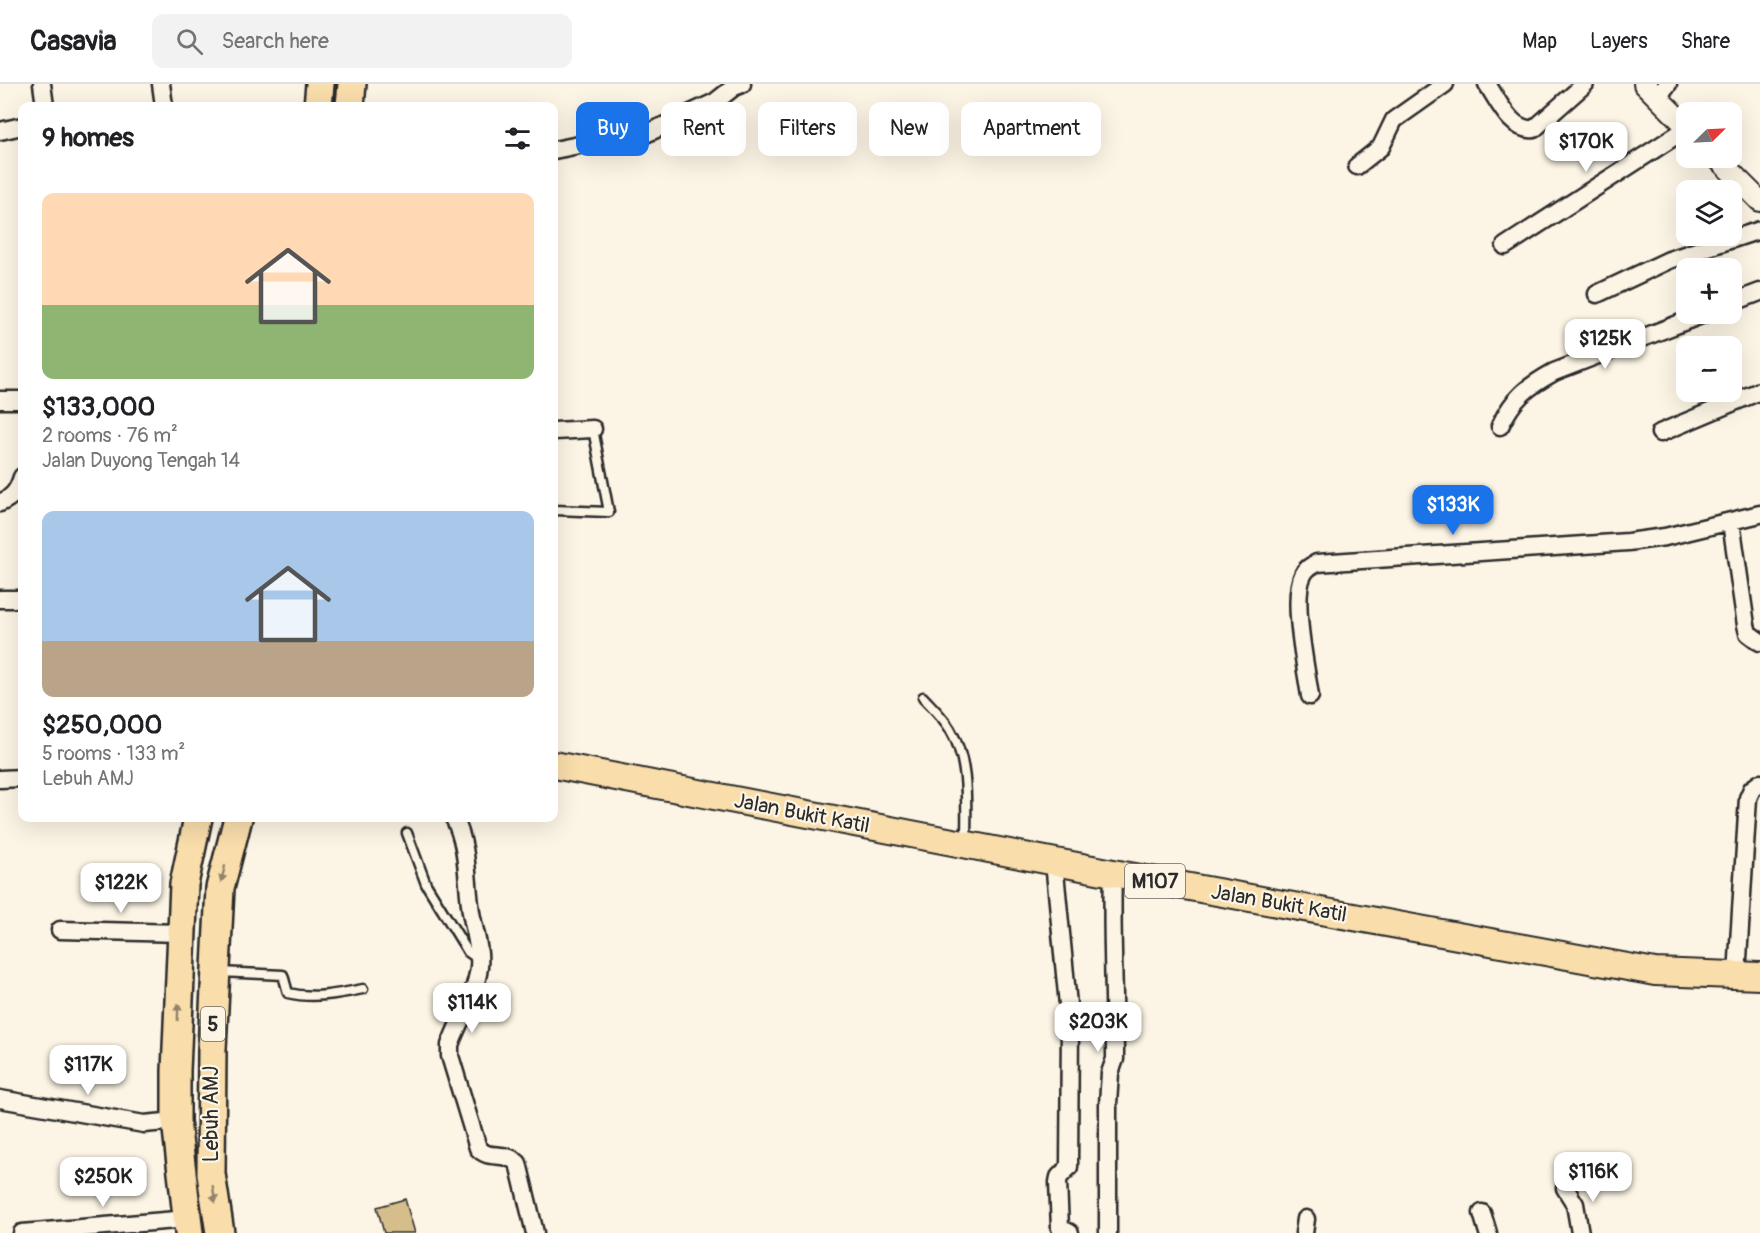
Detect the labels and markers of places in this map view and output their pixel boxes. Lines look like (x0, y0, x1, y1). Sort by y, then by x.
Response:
pin: $170K (1544, 122, 1628, 173)
pin: $125K (1563, 319, 1647, 370)
pin: $133K (1411, 485, 1495, 536)
pin: $122K (79, 863, 163, 914)
pin: $114K (430, 983, 514, 1034)
pin: $203K (1056, 1002, 1140, 1053)
pin: $117K (46, 1045, 130, 1096)
pin: $116K (1551, 1152, 1635, 1203)
pin: $250K (61, 1157, 145, 1208)

